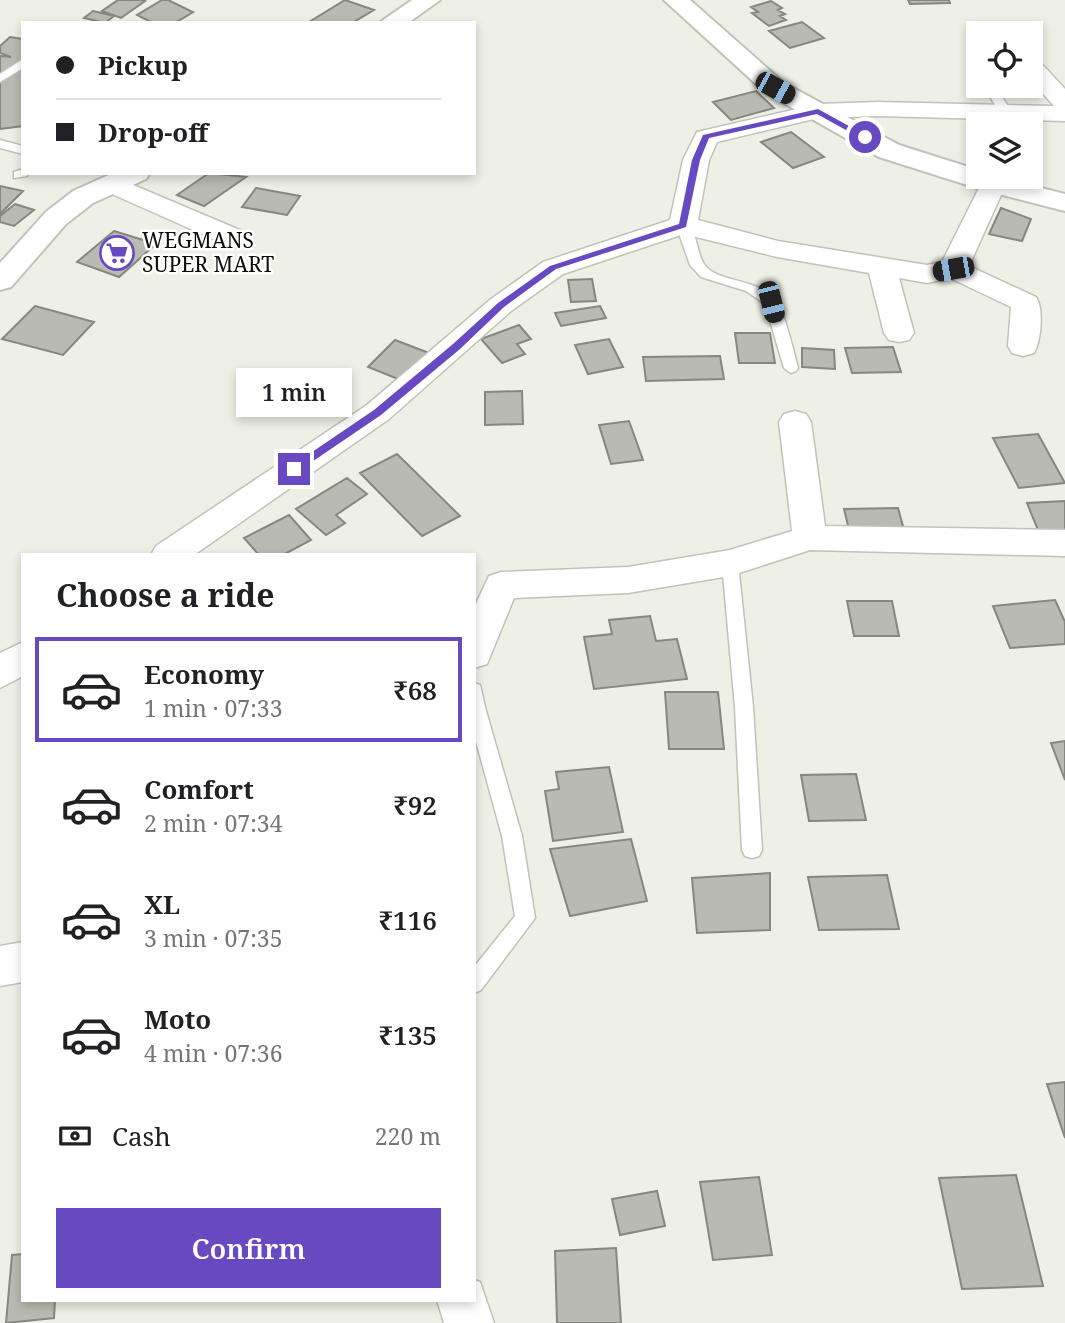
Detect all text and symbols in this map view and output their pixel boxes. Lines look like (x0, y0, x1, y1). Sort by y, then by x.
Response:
map controls (966, 21, 1043, 189)
button: locate (966, 21, 1043, 98)
text: Pickup (98, 47, 188, 83)
car (752, 69, 799, 107)
button: layers (966, 112, 1043, 189)
text: Drop-off (98, 114, 208, 150)
route start (849, 121, 881, 153)
place label: WEGMANS SUPER MART (142, 226, 274, 278)
supermarket icon: WEGMANS SUPER MART (98, 234, 136, 272)
car (931, 255, 976, 283)
car (756, 279, 787, 325)
callout: 1 min (236, 368, 352, 416)
text: 1 min (262, 376, 326, 408)
route end (278, 453, 310, 485)
text: Choose a ride (56, 573, 275, 616)
text: Economy (144, 656, 264, 692)
icon: car (60, 658, 123, 721)
text: ₹68 (393, 672, 437, 708)
text: 1 min · 07:33 (144, 692, 282, 724)
text: Comfort (144, 771, 254, 807)
icon: car (60, 773, 123, 836)
text: ₹92 (393, 787, 437, 823)
text: 2 min · 07:34 (144, 807, 282, 839)
text: XL (144, 886, 180, 922)
icon: car (60, 888, 123, 951)
text: ₹116 (379, 902, 437, 938)
text: 3 min · 07:35 (144, 922, 282, 954)
text: Moto (144, 1001, 211, 1037)
icon: car (60, 1003, 123, 1066)
text: ₹135 (379, 1017, 437, 1053)
text: 4 min · 07:36 (144, 1037, 282, 1069)
icon: cash (56, 1117, 94, 1155)
text: Cash (112, 1118, 171, 1154)
text: 220 m (375, 1120, 441, 1152)
button: Confirm (56, 1208, 441, 1288)

